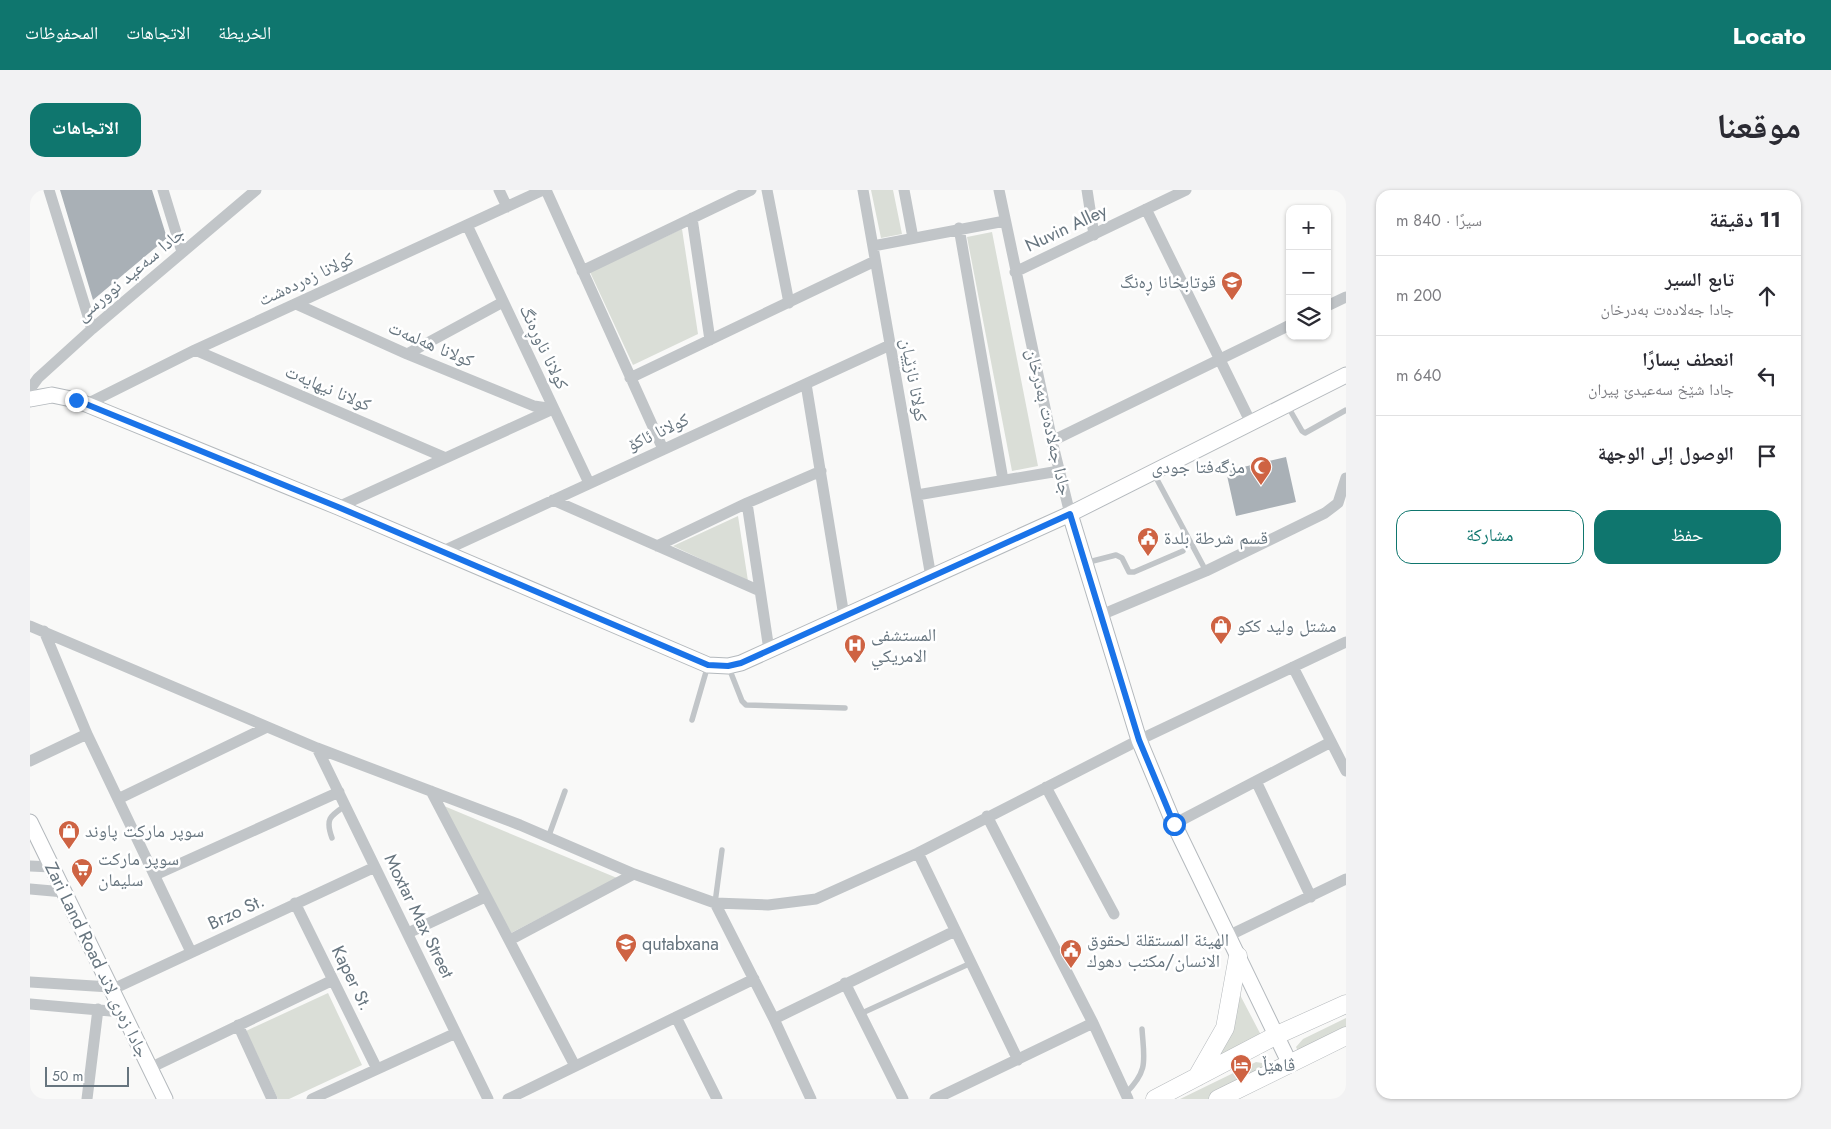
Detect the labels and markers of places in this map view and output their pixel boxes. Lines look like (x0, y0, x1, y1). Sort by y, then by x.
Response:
place label: قوتابخانا ڕەنگ (1120, 269, 1216, 296)
school or university icon: قوتابخانا ڕەنگ (1220, 270, 1244, 301)
place label: مزگەفتا جودی (1151, 454, 1245, 480)
mosque icon: مزگەفتا جودی (1249, 455, 1273, 486)
place label: قسم شرطة بلدة (1164, 525, 1268, 551)
public building icon: قسم شرطة بلدة (1136, 526, 1160, 557)
place label: مشتل وليد ككو (1237, 613, 1336, 639)
shop icon: مشتل وليد ككو (1209, 614, 1233, 645)
place label: المستشفى الامريكي (871, 622, 936, 671)
hospital icon: المستشفى الامريكي (843, 633, 867, 664)
place label: سوپر ماركت پاوند (85, 818, 204, 844)
shop icon: سوپر ماركت پاوند (57, 819, 81, 850)
place label: سوپر ماركت سليمان (98, 846, 179, 893)
supermarket icon: سوپر ماركت سليمان (70, 857, 94, 888)
place label: الهيئة المستقلة لحقوق الانسان/مكتب دهوك (1087, 927, 1229, 974)
place label: qutabxana (642, 931, 719, 957)
school or university icon: qutabxana (614, 932, 638, 963)
public building icon: الهيئة المستقلة لحقوق الانسان/مكتب دهوك (1059, 938, 1083, 969)
place label: ڤاهێڵ (1257, 1052, 1295, 1078)
hotel icon: ڤاهێڵ (1229, 1053, 1253, 1084)

